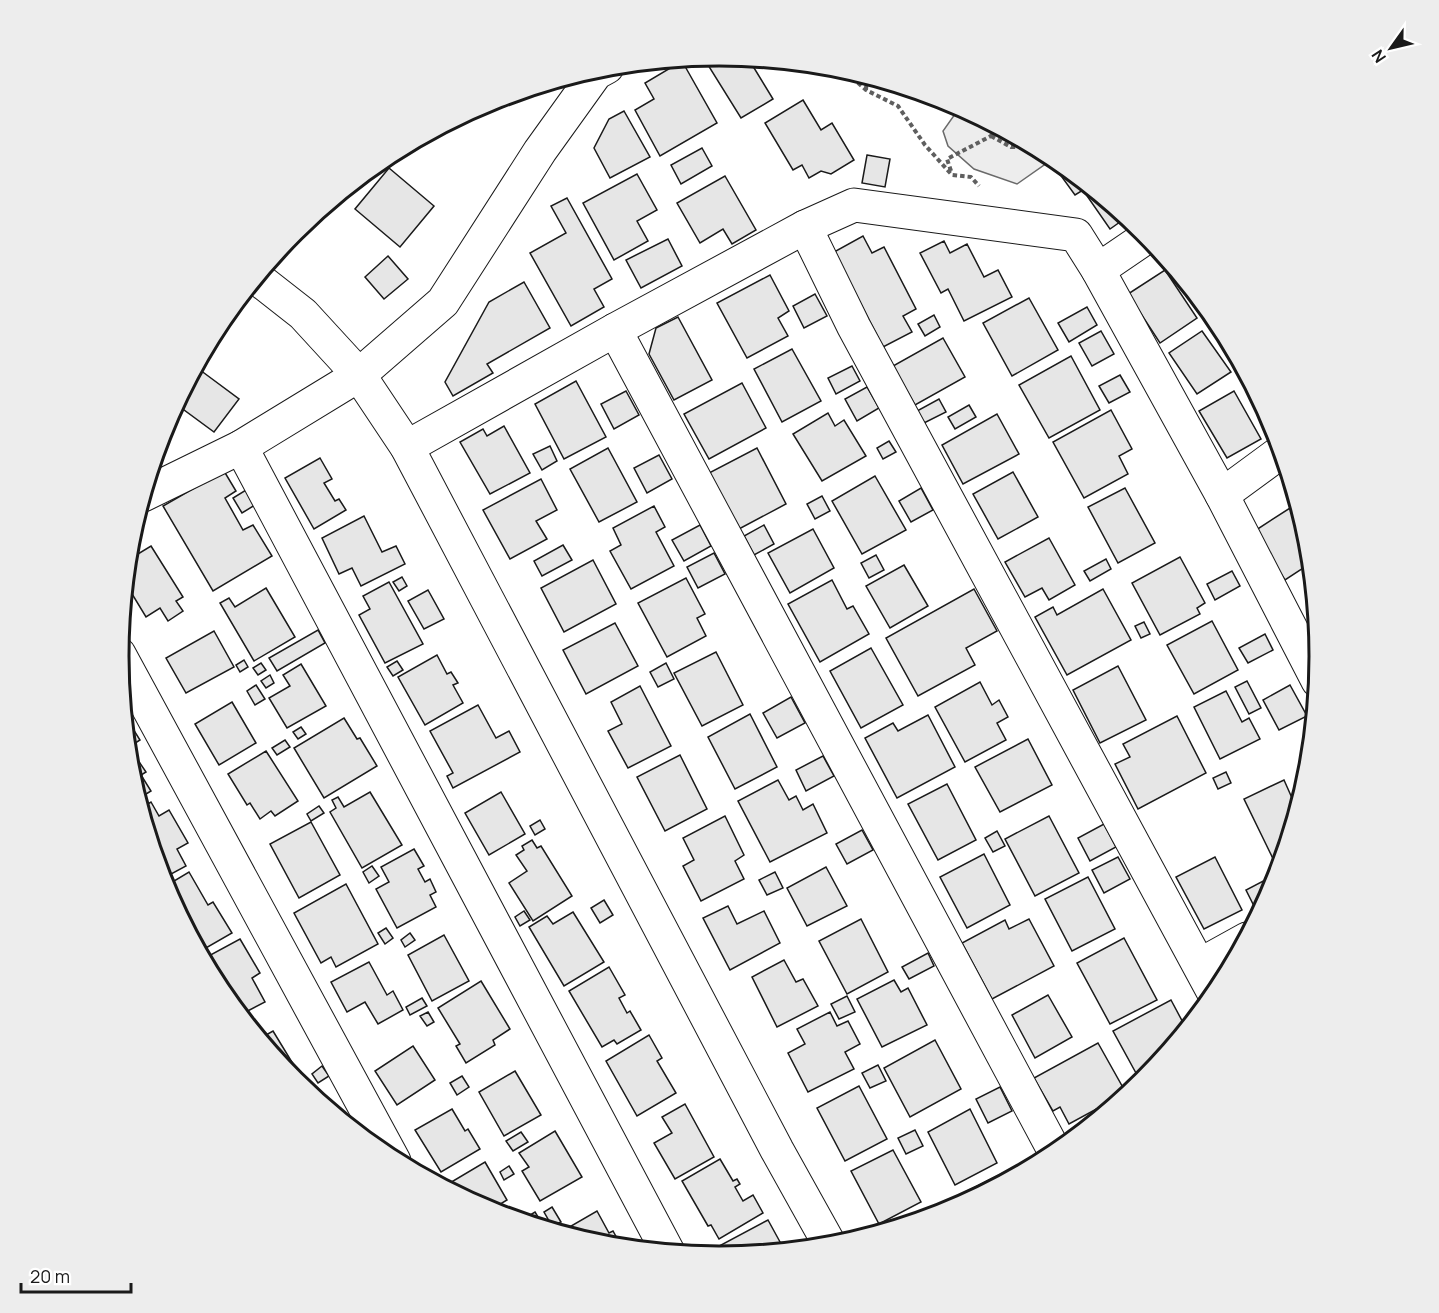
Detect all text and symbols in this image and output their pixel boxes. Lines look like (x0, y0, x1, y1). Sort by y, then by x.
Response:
north arrow (1361, 18, 1421, 78)
text: N (1366, 45, 1391, 67)
scale bar (21, 1256, 130, 1294)
text: 20 m (30, 1264, 70, 1288)

